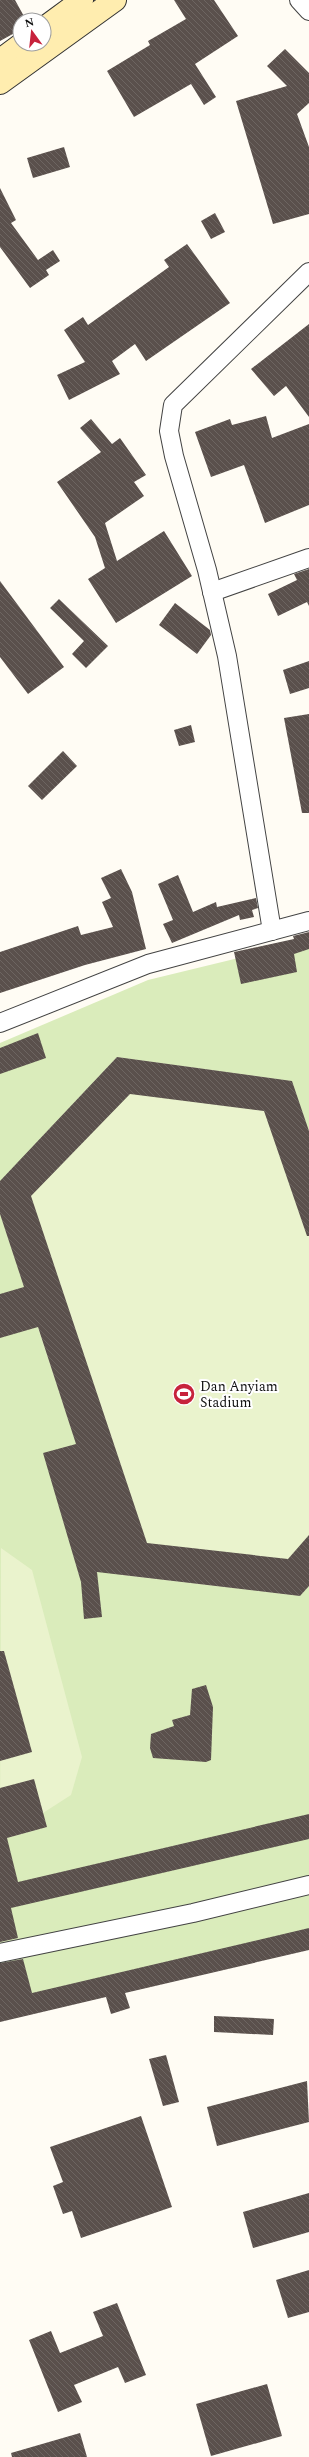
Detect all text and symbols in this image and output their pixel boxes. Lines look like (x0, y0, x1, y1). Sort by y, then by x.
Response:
north arrow (12, 12, 52, 52)
text: N (23, 13, 36, 32)
place label: Dan Anyiam Stadium (200, 1376, 278, 1413)
sports icon: Dan Anyiam Stadium (171, 1381, 197, 1407)

